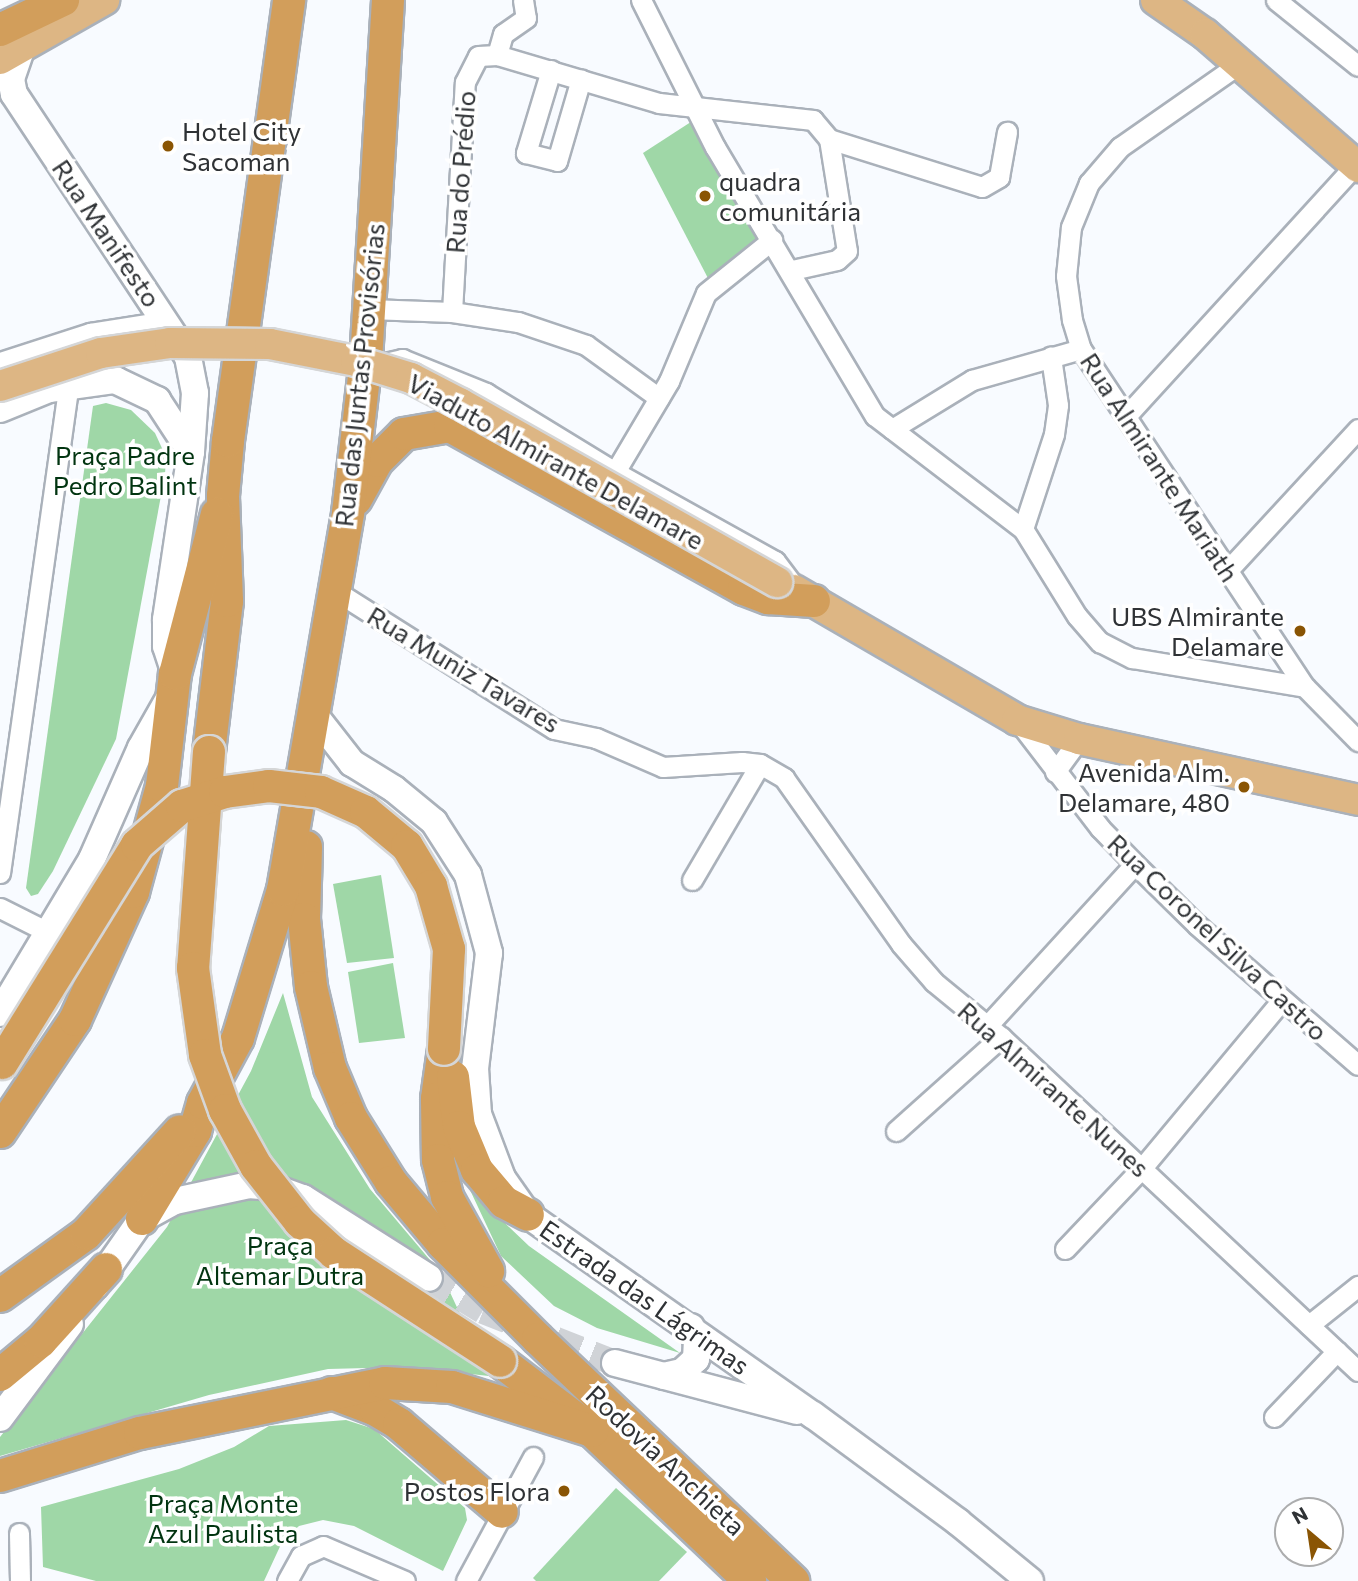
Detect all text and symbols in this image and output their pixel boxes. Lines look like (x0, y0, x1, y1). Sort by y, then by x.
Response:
street label: Rua do Prédio (439, 90, 481, 254)
place label: Hotel City Sacoman (182, 115, 301, 176)
marker: Hotel City Sacoman (160, 138, 176, 154)
street label: Rua Manifesto (46, 153, 168, 313)
place label: quadra comunitária (719, 165, 861, 227)
marker: quadra comunitária (697, 188, 713, 204)
street label: Rua das Juntas Provisórias (328, 222, 390, 528)
street label: Rua Almirante Mariath (1074, 347, 1246, 587)
street label: Viaduto Almirante Delamare (403, 367, 709, 555)
park label: Praça Padre Pedro Balint (53, 439, 197, 500)
street label: Rua Muniz Tavares (362, 599, 566, 739)
place label: UBS Almirante Delamare (1111, 600, 1284, 662)
marker: UBS Almirante Delamare (1290, 621, 1310, 641)
place label: Avenida Alm. Delamare, 480 (1058, 756, 1230, 818)
marker: Avenida Alm. Delamare, 480 (1236, 779, 1252, 795)
street label: Rua Coronel Silva Castro (1102, 827, 1334, 1047)
street label: Rua Almirante Nunes (952, 995, 1156, 1183)
street label: Estrada das Lágrimas (534, 1213, 756, 1381)
park label: Praça Altemar Dutra (196, 1229, 364, 1290)
street label: Rodovia Anchieta (580, 1378, 752, 1542)
place label: Postos Flora (404, 1475, 550, 1507)
marker: Postos Flora (556, 1483, 572, 1499)
park label: Praça Monte Azul Paulista (148, 1487, 298, 1548)
north arrow (1274, 1497, 1344, 1567)
text: N (1288, 1501, 1311, 1528)

